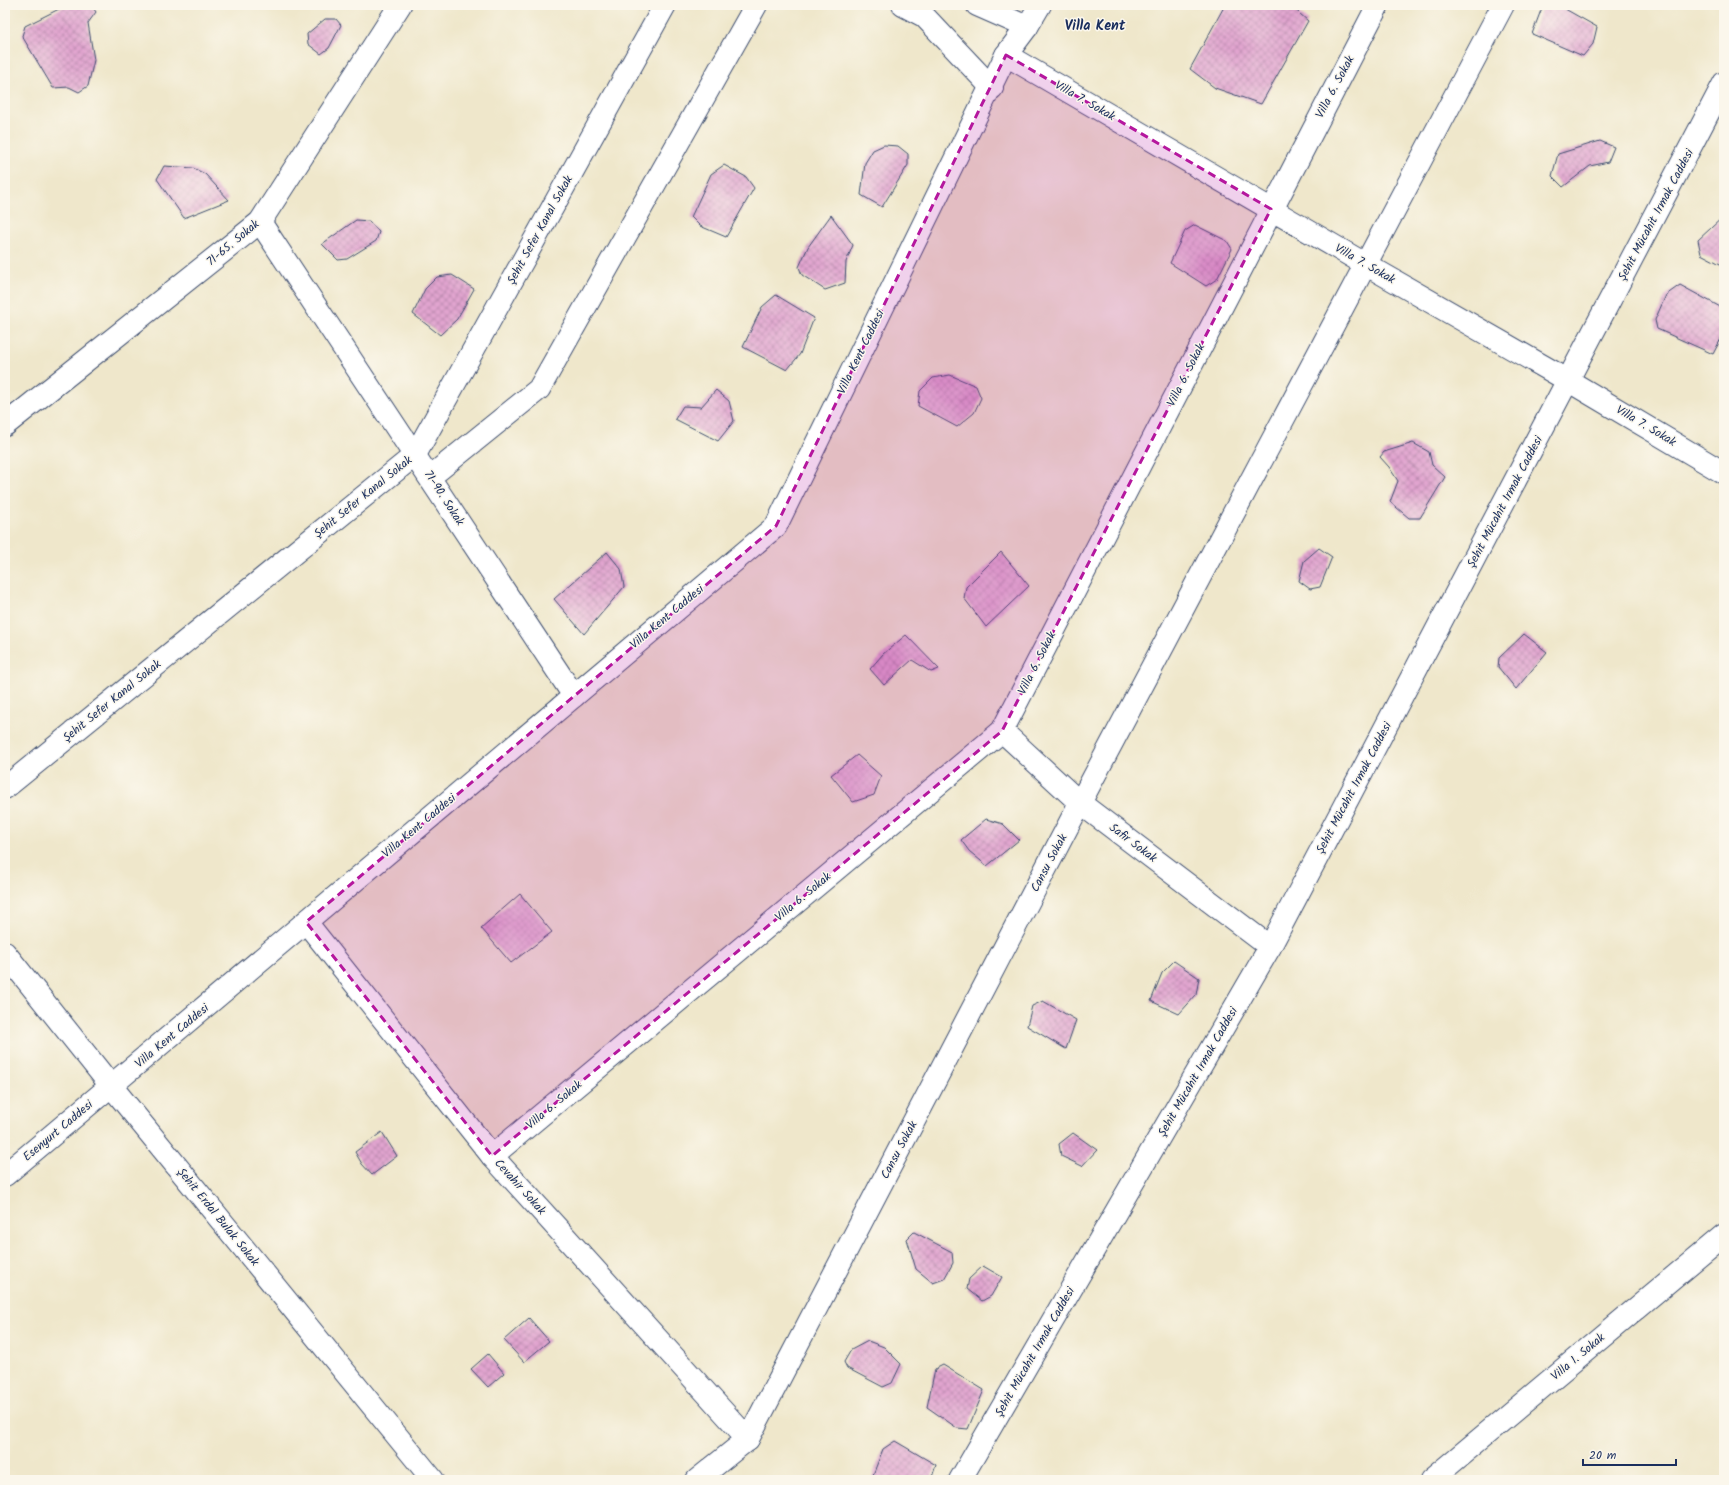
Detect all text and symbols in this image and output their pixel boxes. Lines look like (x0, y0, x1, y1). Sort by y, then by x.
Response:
district label: Villa Kent (1065, 15, 1126, 37)
street label: Villa 6. Sokak (1311, 52, 1360, 122)
street label: Villa 7. Sokak (1051, 76, 1119, 126)
street label: Şehit Mücahit Irmak Caddesi (1613, 145, 1699, 284)
street label: Şehit Sefer Kanal Sokak (502, 172, 578, 288)
street label: 71-65. Sokak (202, 215, 264, 271)
street label: Villa 7. Sokak (1331, 239, 1399, 289)
street label: Villa Kent Caddesi (832, 305, 890, 398)
street label: Villa 6. Sokak (1162, 340, 1210, 410)
street label: Villa 7. Sokak (1612, 400, 1680, 452)
street label: Şehit Mücahit Irmak Caddesi (1462, 432, 1548, 571)
street label: Şehit Sefer Kanal Sokak (310, 451, 417, 543)
street label: 71-90. Sokak (419, 466, 469, 530)
street label: Villa Kent Caddesi (626, 579, 709, 654)
street label: Villa 6. Sokak (1013, 628, 1061, 698)
street label: Şehit Sefer Kanal Sokak (59, 655, 166, 747)
street label: Şehit Mücahit Irmak Caddesi (1311, 718, 1397, 857)
street label: Villa Kent Caddesi (378, 788, 461, 863)
street label: Safir Sokak (1105, 819, 1161, 868)
street label: Cansu Sokak (1026, 830, 1072, 896)
street label: Villa 6. Sokak (771, 867, 836, 926)
street label: Villa Kent Caddesi (131, 998, 214, 1073)
street label: Şehit Mücahit Irmak Caddesi (1153, 1003, 1244, 1140)
street label: Villa 6. Sokak (522, 1075, 587, 1134)
street label: Esenyurt Caddesi (19, 1095, 98, 1166)
street label: Cansu Sokak (876, 1117, 922, 1183)
street label: Cevahir Sokak (490, 1155, 551, 1220)
street label: Şehit Erdal Bulak Sokak (172, 1164, 264, 1271)
street label: Şehit Mücahit Irmak Caddesi (990, 1283, 1081, 1420)
street label: Villa 1. Sokak (1547, 1328, 1610, 1385)
scale bar (1583, 1441, 1676, 1467)
text: 20 m (1589, 1446, 1617, 1465)

